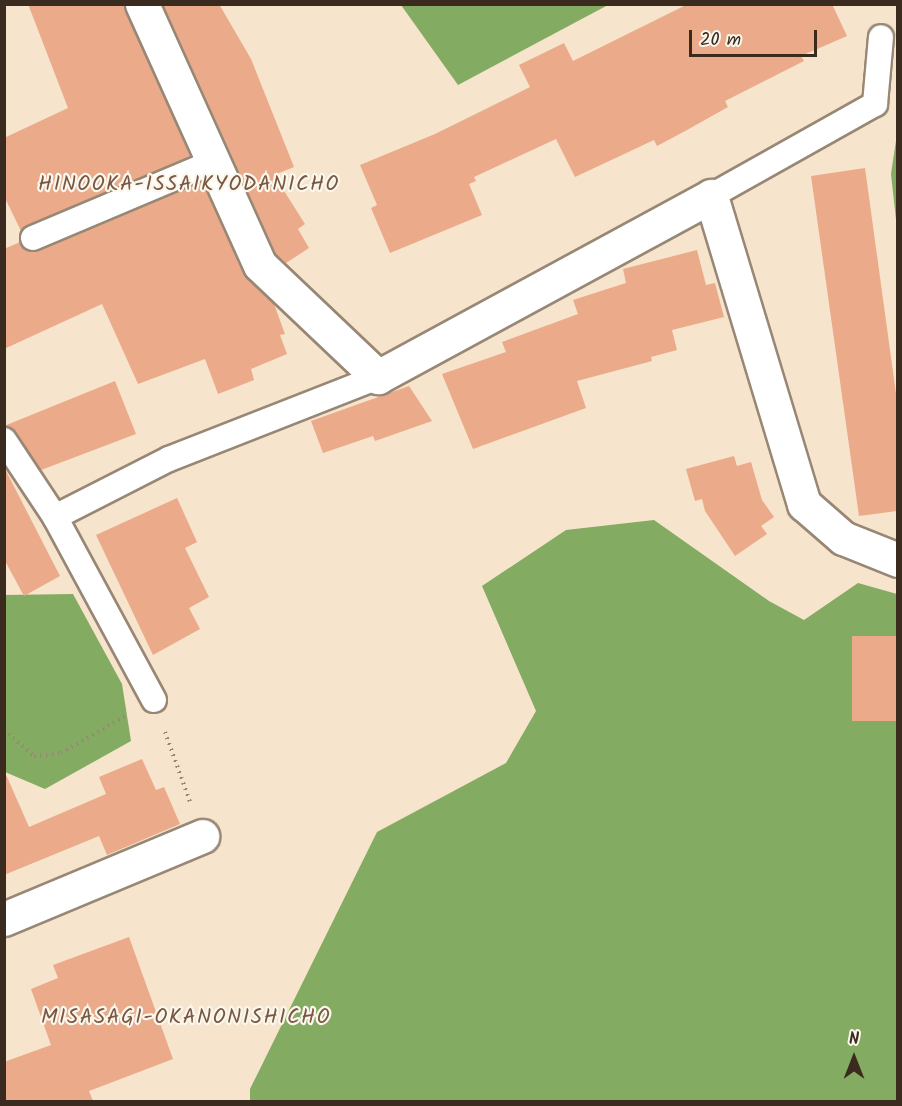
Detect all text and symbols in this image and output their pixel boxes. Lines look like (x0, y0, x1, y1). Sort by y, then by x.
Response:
scale bar (692, 18, 820, 56)
text: 20 m (700, 26, 741, 55)
district label: HINOOKA-ISSAIKYODANICHO (38, 172, 340, 198)
district label: MISASAGI-OKANONISHICHO (41, 1005, 331, 1031)
text: N (849, 1027, 859, 1052)
north arrow (824, 1028, 884, 1088)

